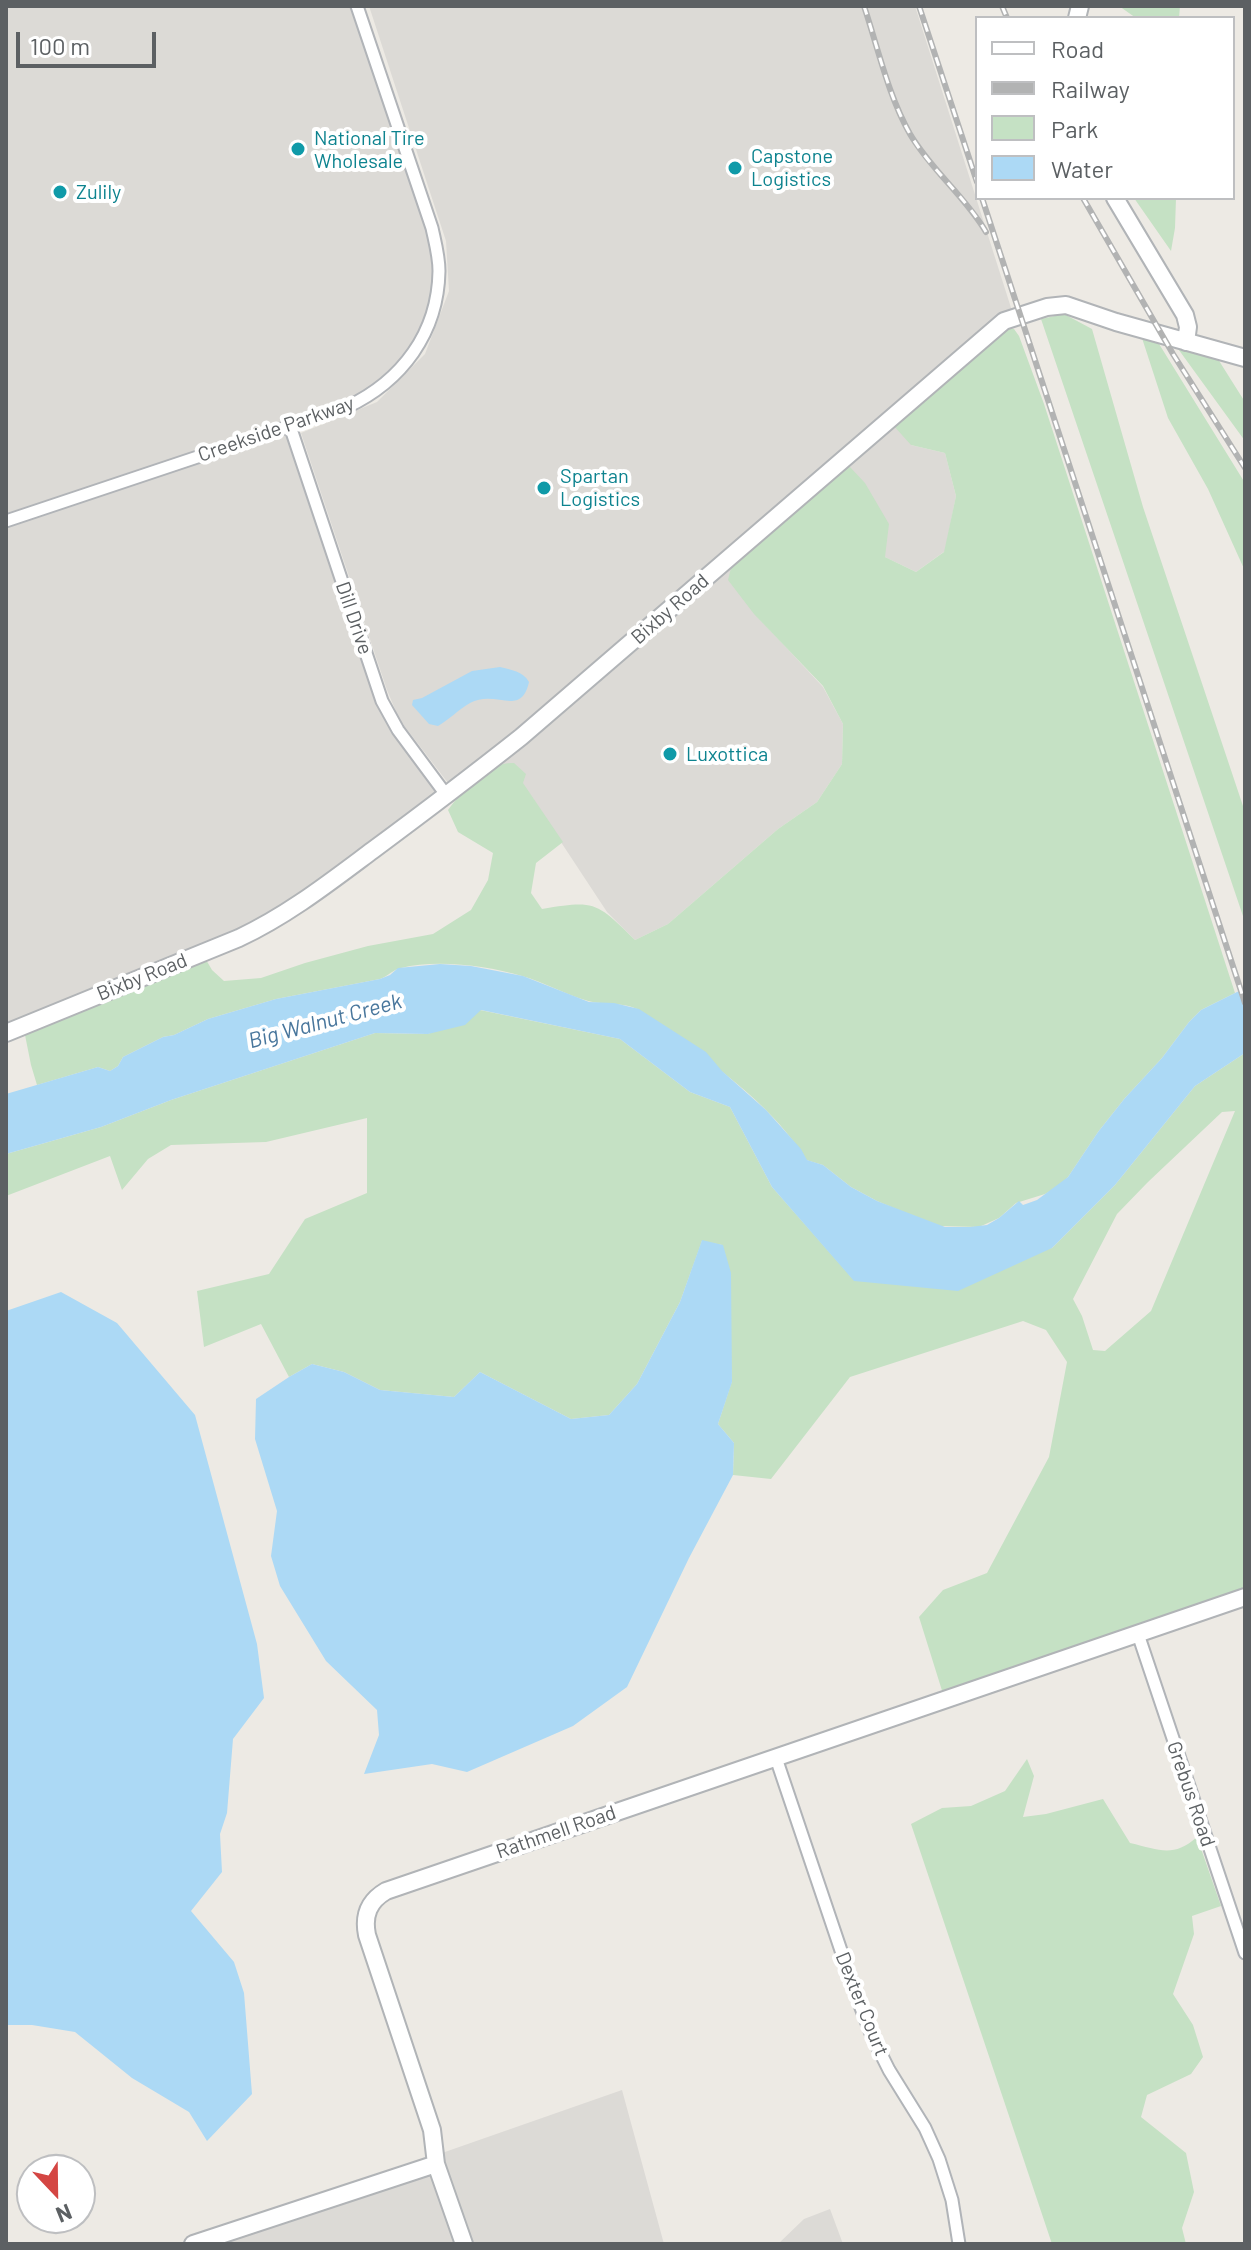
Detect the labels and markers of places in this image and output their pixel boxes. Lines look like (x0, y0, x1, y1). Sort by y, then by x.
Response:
place label: National Tire Wholesale (314, 126, 425, 173)
marker: National Tire Wholesale (289, 140, 307, 158)
place label: Capstone Logistics (751, 144, 833, 191)
marker: Capstone Logistics (726, 159, 744, 177)
place label: Zulily (76, 180, 121, 204)
marker: Zulily (51, 183, 69, 201)
place label: Spartan Logistics (560, 464, 640, 511)
marker: Spartan Logistics (535, 479, 553, 497)
place label: Luxottica (686, 742, 768, 766)
marker: Luxottica (661, 745, 679, 763)

